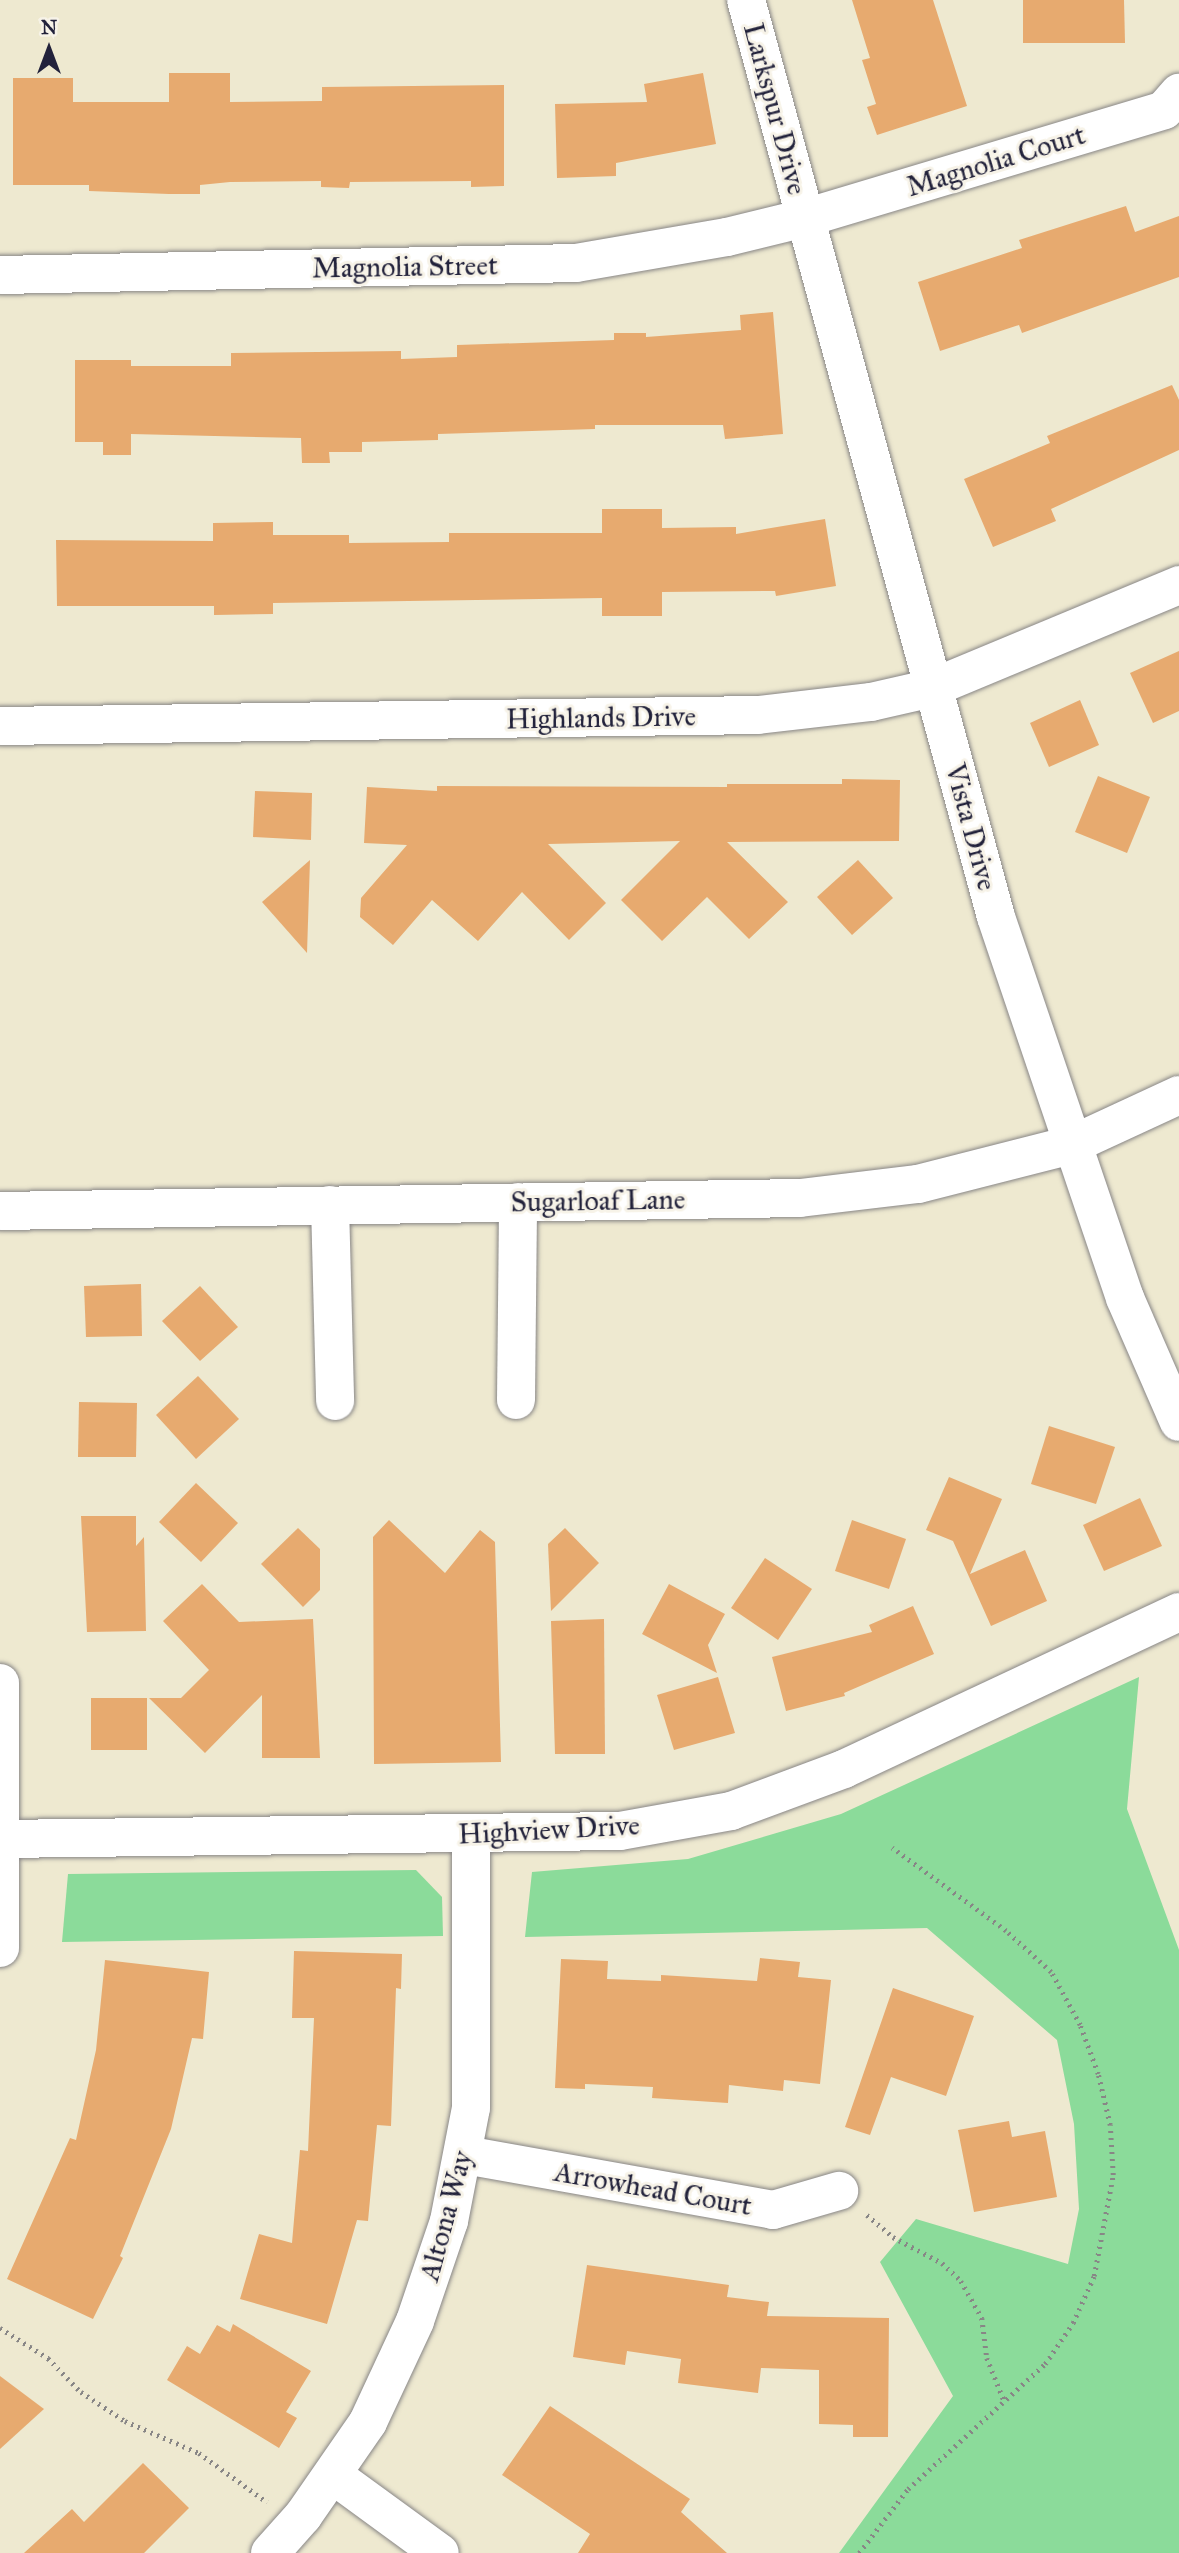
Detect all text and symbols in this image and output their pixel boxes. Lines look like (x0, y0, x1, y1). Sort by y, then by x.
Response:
north arrow (14, 14, 84, 84)
text: N (41, 16, 57, 39)
street label: Larkspur Drive (736, 20, 814, 198)
street label: Magnolia Court (903, 118, 1089, 204)
street label: Magnolia Street (312, 249, 498, 285)
street label: Highlands Drive (506, 700, 696, 736)
street label: Vista Drive (938, 760, 1004, 894)
street label: Sugarloaf Lane (510, 1183, 686, 1219)
street label: Highview Drive (457, 1808, 641, 1852)
street label: Altona Way (413, 2147, 479, 2285)
street label: Arrowhead Court (552, 2155, 754, 2223)

